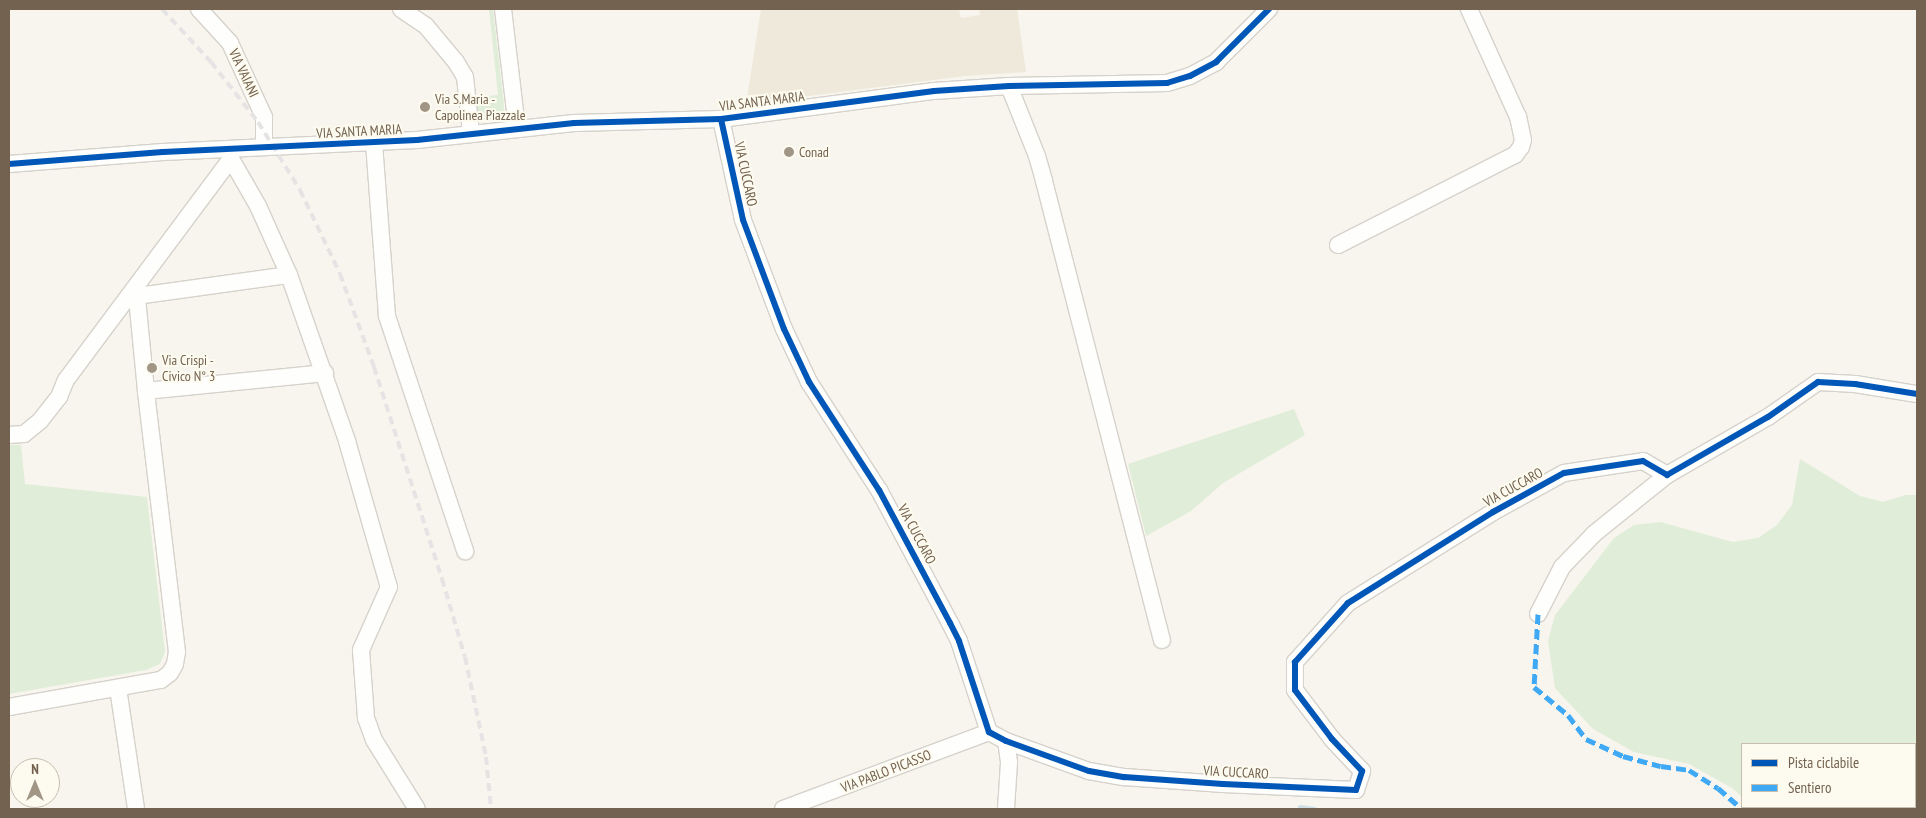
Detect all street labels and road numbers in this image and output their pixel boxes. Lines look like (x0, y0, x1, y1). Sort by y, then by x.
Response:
street label: VIA VAIANI (225, 46, 263, 100)
street label: VIA SANTA MARIA (718, 87, 806, 115)
street label: VIA SANTA MARIA (315, 120, 403, 142)
street label: VIA CUCCARO (731, 140, 761, 208)
street label: VIA CUCCARO (1480, 464, 1546, 510)
street label: VIA CUCCARO (894, 501, 940, 567)
street label: VIA PABLO PICASSO (838, 746, 934, 796)
street label: VIA CUCCARO (1203, 762, 1269, 782)

